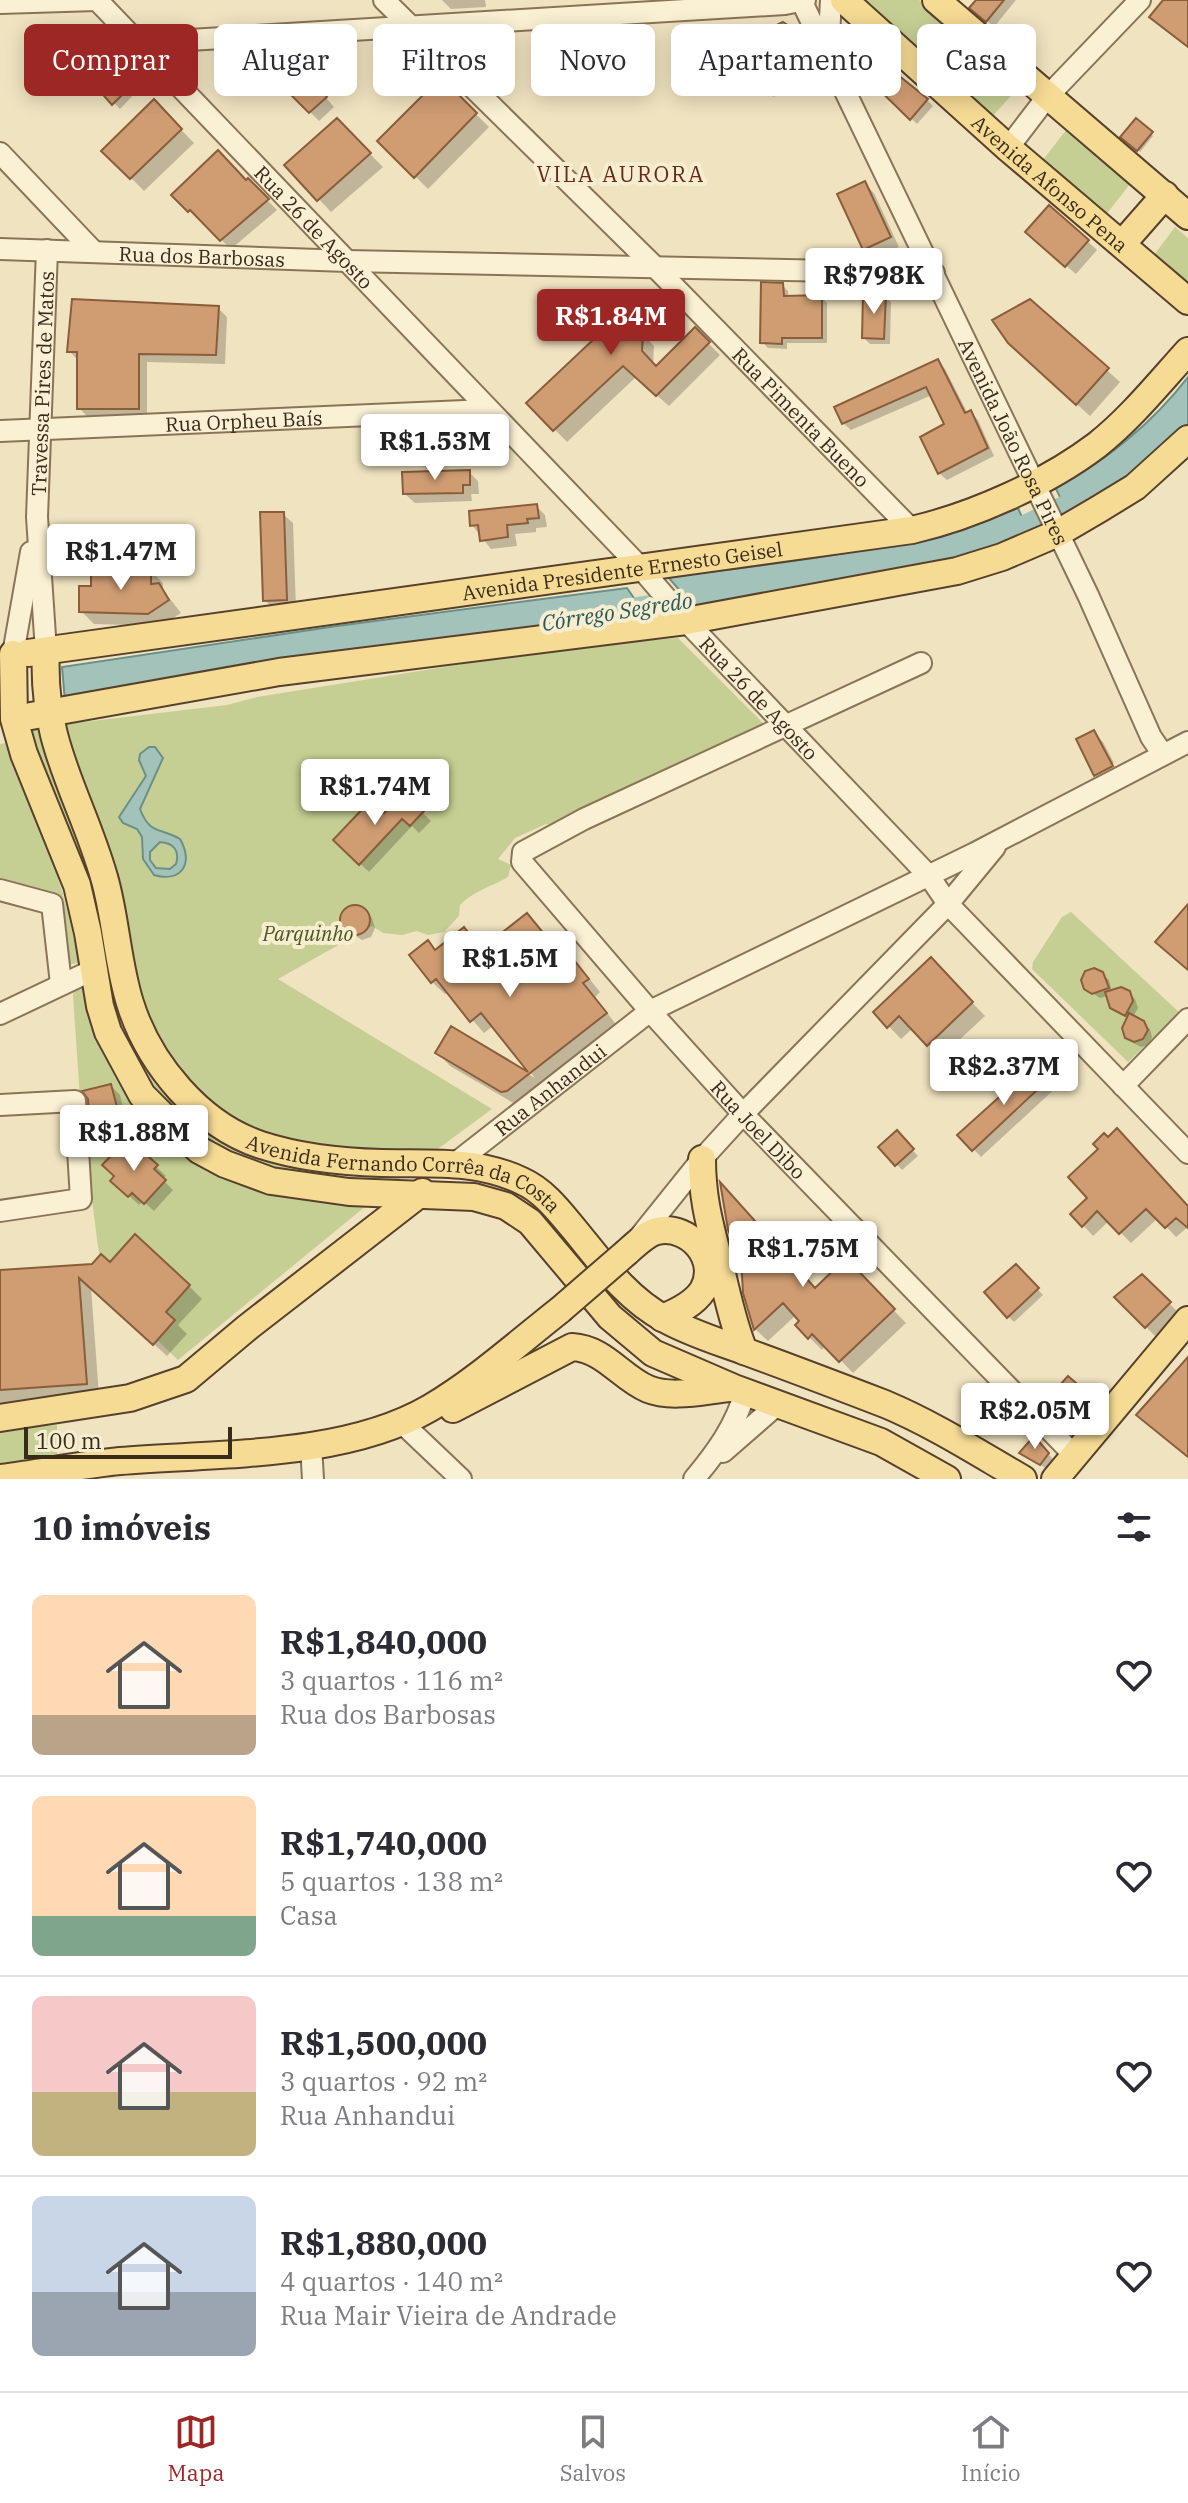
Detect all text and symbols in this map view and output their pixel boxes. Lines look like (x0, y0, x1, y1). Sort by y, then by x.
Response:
chip: Comprar (24, 24, 198, 96)
chip: Alugar (214, 24, 357, 96)
chip: Filtros (373, 24, 515, 96)
chip: Novo (531, 24, 655, 96)
chip: Apartamento (671, 24, 901, 96)
chip: Casa (917, 24, 1036, 96)
street label: Avenida Afonso Pena (966, 109, 1134, 258)
street label: Rua 26 de Agosto (249, 159, 380, 294)
district label: VILA AURORA (537, 159, 705, 188)
street label: Rua dos Barbosas (118, 240, 285, 272)
pin: R$798K (809, 248, 939, 316)
text: R$798K (823, 257, 925, 291)
street label: Travessa Pires de Matos (24, 270, 60, 496)
pin: R$1.84M (537, 289, 685, 357)
text: R$1.84M (555, 298, 667, 332)
street label: Avenida João Rosa Pires (953, 333, 1075, 549)
street label: Rua Pimenta Bueno (727, 341, 876, 493)
street label: Rua Orpheu Baís (165, 404, 323, 437)
pin: R$1.53M (361, 414, 509, 482)
text: R$1.53M (379, 423, 491, 457)
pin: R$1.47M (47, 524, 195, 592)
text: R$1.47M (65, 533, 177, 567)
street label: Avenida Presidente Ernesto Geisel (460, 535, 784, 606)
water label: Córrego Segredo (539, 585, 695, 637)
street label: Rua 26 de Agosto (694, 630, 825, 765)
pin: R$1.74M (301, 759, 449, 827)
text: R$1.74M (319, 768, 431, 802)
park label: Parquinho (262, 920, 353, 947)
pin: R$1.5M (445, 931, 575, 999)
text: R$1.5M (462, 940, 558, 974)
street label: Rua Anhandui (489, 1037, 611, 1141)
pin: R$2.37M (930, 1039, 1078, 1107)
text: R$2.37M (948, 1048, 1060, 1082)
street label: Rua Joel Dibo (705, 1074, 812, 1185)
pin: R$1.88M (60, 1105, 208, 1173)
text: R$1.88M (78, 1114, 190, 1148)
street label: Avenida Fernando Corrêa da Costa (243, 1127, 567, 1218)
pin: R$1.75M (729, 1221, 877, 1289)
text: R$1.75M (747, 1230, 859, 1264)
pin: R$2.05M (961, 1383, 1109, 1451)
text: R$2.05M (979, 1392, 1091, 1426)
scale bar (24, 1423, 232, 1459)
text: 100 m (36, 1426, 102, 1455)
text: 10 imóveis (32, 1505, 211, 1549)
icon: filters (1112, 1505, 1156, 1549)
text: R$1,840,000 (280, 1619, 487, 1663)
icon: home (96, 1627, 192, 1723)
icon: heart (1112, 1653, 1156, 1697)
text: 3 quartos · 116 m² (280, 1663, 503, 1697)
text: Rua dos Barbosas (280, 1697, 496, 1731)
text: R$1,740,000 (280, 1820, 487, 1864)
icon: home (96, 1828, 192, 1924)
icon: heart (1112, 1854, 1156, 1898)
text: 5 quartos · 138 m² (280, 1864, 503, 1898)
text: Casa (280, 1898, 338, 1932)
text: R$1,500,000 (280, 2020, 487, 2064)
icon: home (96, 2028, 192, 2124)
icon: heart (1112, 2054, 1156, 2098)
text: 3 quartos · 92 m² (280, 2064, 487, 2098)
text: Rua Anhandui (280, 2098, 455, 2132)
text: R$1,880,000 (280, 2220, 487, 2264)
icon: home (96, 2228, 192, 2324)
icon: heart (1112, 2254, 1156, 2298)
text: 4 quartos · 140 m² (280, 2264, 503, 2298)
text: Rua Mair Vieira de Andrade (280, 2298, 617, 2332)
tab: Mapa (168, 2410, 225, 2487)
tab: Salvos (560, 2410, 626, 2487)
tab: Início (961, 2410, 1020, 2487)

